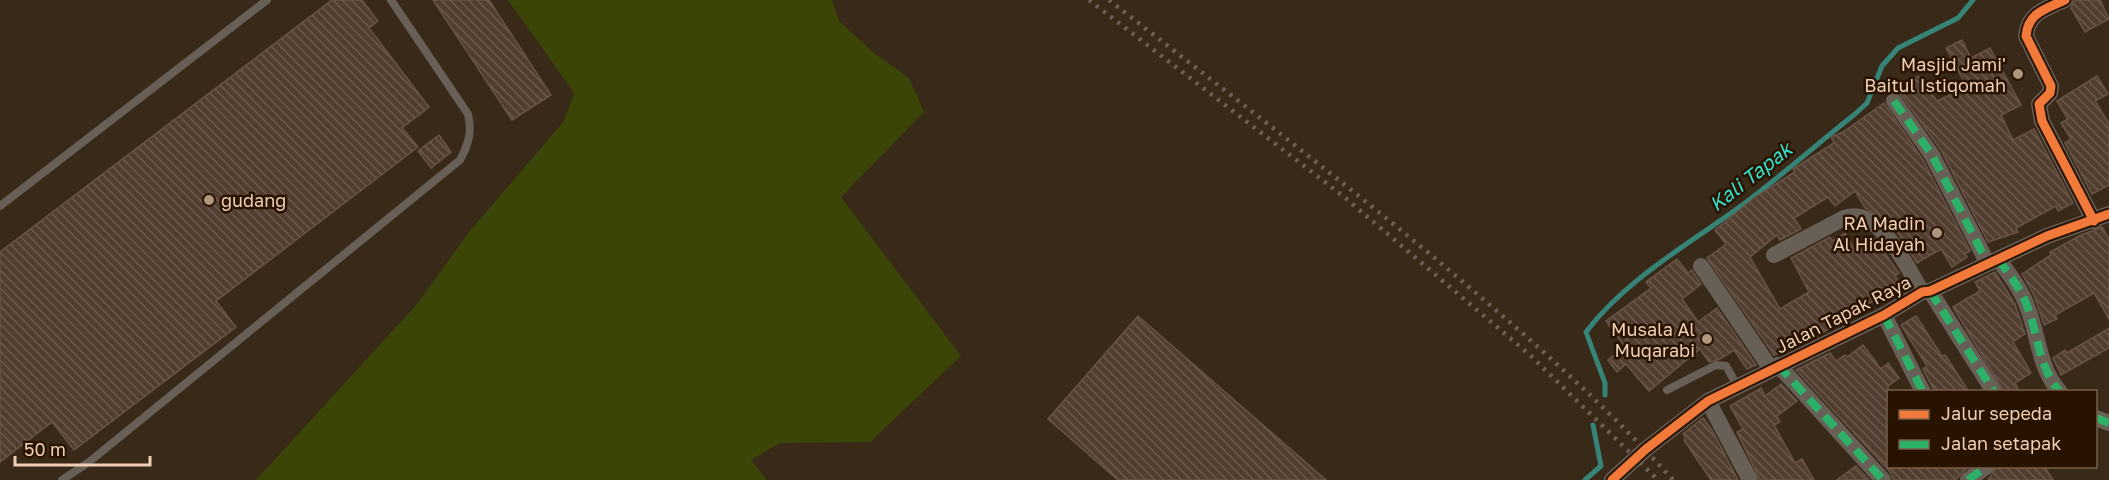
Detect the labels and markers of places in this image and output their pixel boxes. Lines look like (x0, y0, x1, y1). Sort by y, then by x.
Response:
place label: Masjid Jami' Baitul Istiqomah (1864, 53, 2006, 96)
marker: Masjid Jami' Baitul Istiqomah (2011, 67, 2025, 81)
place label: gudang (221, 189, 286, 211)
marker: gudang (202, 193, 216, 207)
place label: RA Madin Al Hidayah (1833, 212, 1925, 255)
marker: RA Madin Al Hidayah (1930, 226, 1944, 240)
place label: Musala Al Muqarabi (1611, 318, 1695, 361)
marker: Musala Al Muqarabi (1700, 332, 1714, 346)

